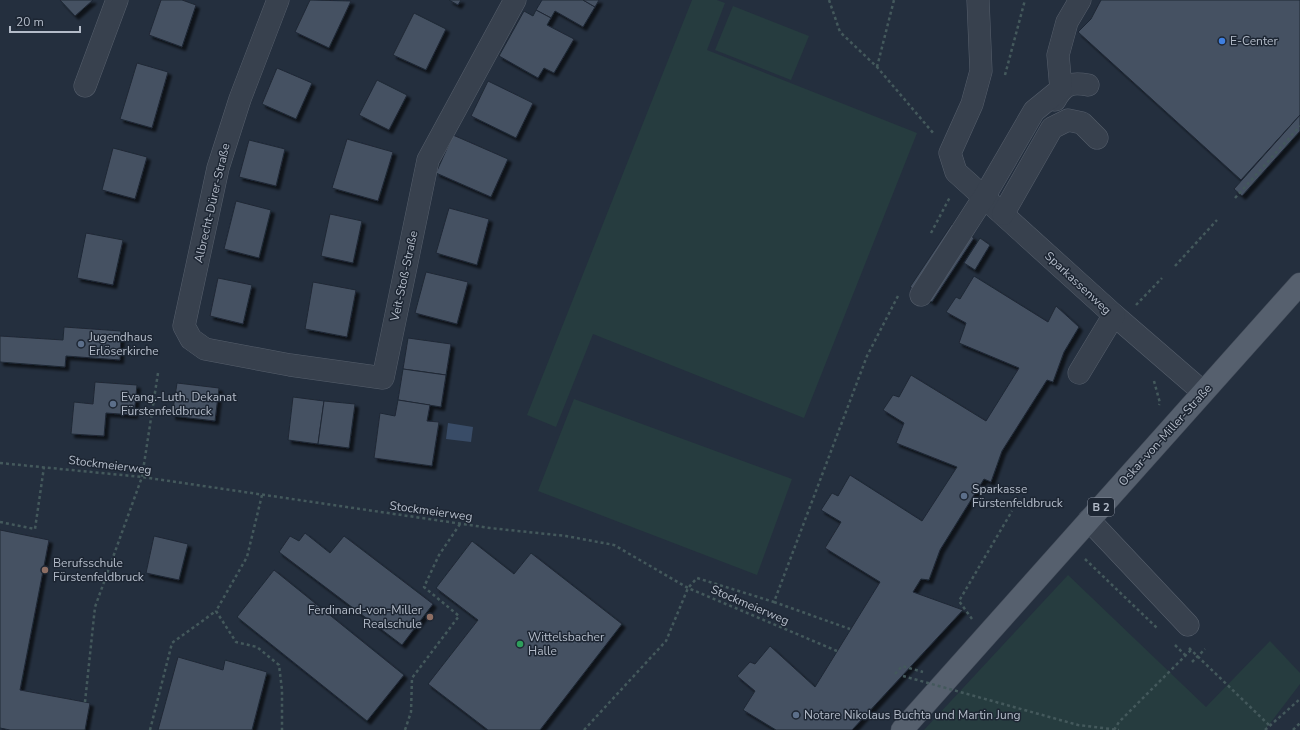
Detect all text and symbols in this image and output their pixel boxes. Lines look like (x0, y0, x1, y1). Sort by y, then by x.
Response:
scale bar (10, 8, 80, 34)
text: 20 m (16, 14, 44, 30)
place label: E-Center (1230, 33, 1278, 49)
marker: E-Center (1217, 36, 1227, 46)
street label: Albrecht-Dürer-Straße (190, 142, 234, 264)
street label: Veit-Stoß-Straße (386, 229, 421, 324)
street label: Sparkassenweg (1041, 248, 1115, 318)
place label: Jugendhaus Erlöserkirche (88, 329, 159, 359)
marker: Jugendhaus Erlöserkirche (76, 339, 86, 349)
street label: Oskar-von-Miller-Straße (1115, 381, 1215, 489)
place label: Evang.-Luth. Dekanat Fürstenfeldbruck (121, 389, 237, 419)
marker: Evang.-Luth. Dekanat Fürstenfeldbruck (108, 399, 118, 409)
street label: Stockmeierweg (68, 452, 152, 478)
place label: Sparkasse Fürstenfeldbruck (972, 481, 1064, 511)
marker: Sparkasse Fürstenfeldbruck (959, 491, 969, 501)
street label: Stockmeierweg (388, 497, 474, 525)
road number: B 2 (1088, 498, 1114, 516)
place label: Berufsschule Fürstenfeldbruck (53, 555, 145, 585)
marker: Berufsschule Fürstenfeldbruck (40, 565, 50, 575)
street label: Stockmeierweg (708, 581, 792, 629)
place label: Ferdinand-von-Miller Realschule (308, 602, 423, 632)
marker: Ferdinand-von-Miller Realschule (425, 612, 435, 622)
place label: Wittelsbacher Halle (528, 629, 605, 659)
marker: Wittelsbacher Halle (515, 639, 525, 649)
place label: Notare Nikolaus Buchta und Martin Jung (804, 707, 1021, 723)
marker: Notare Nikolaus Buchta und Martin Jung (791, 710, 801, 720)

